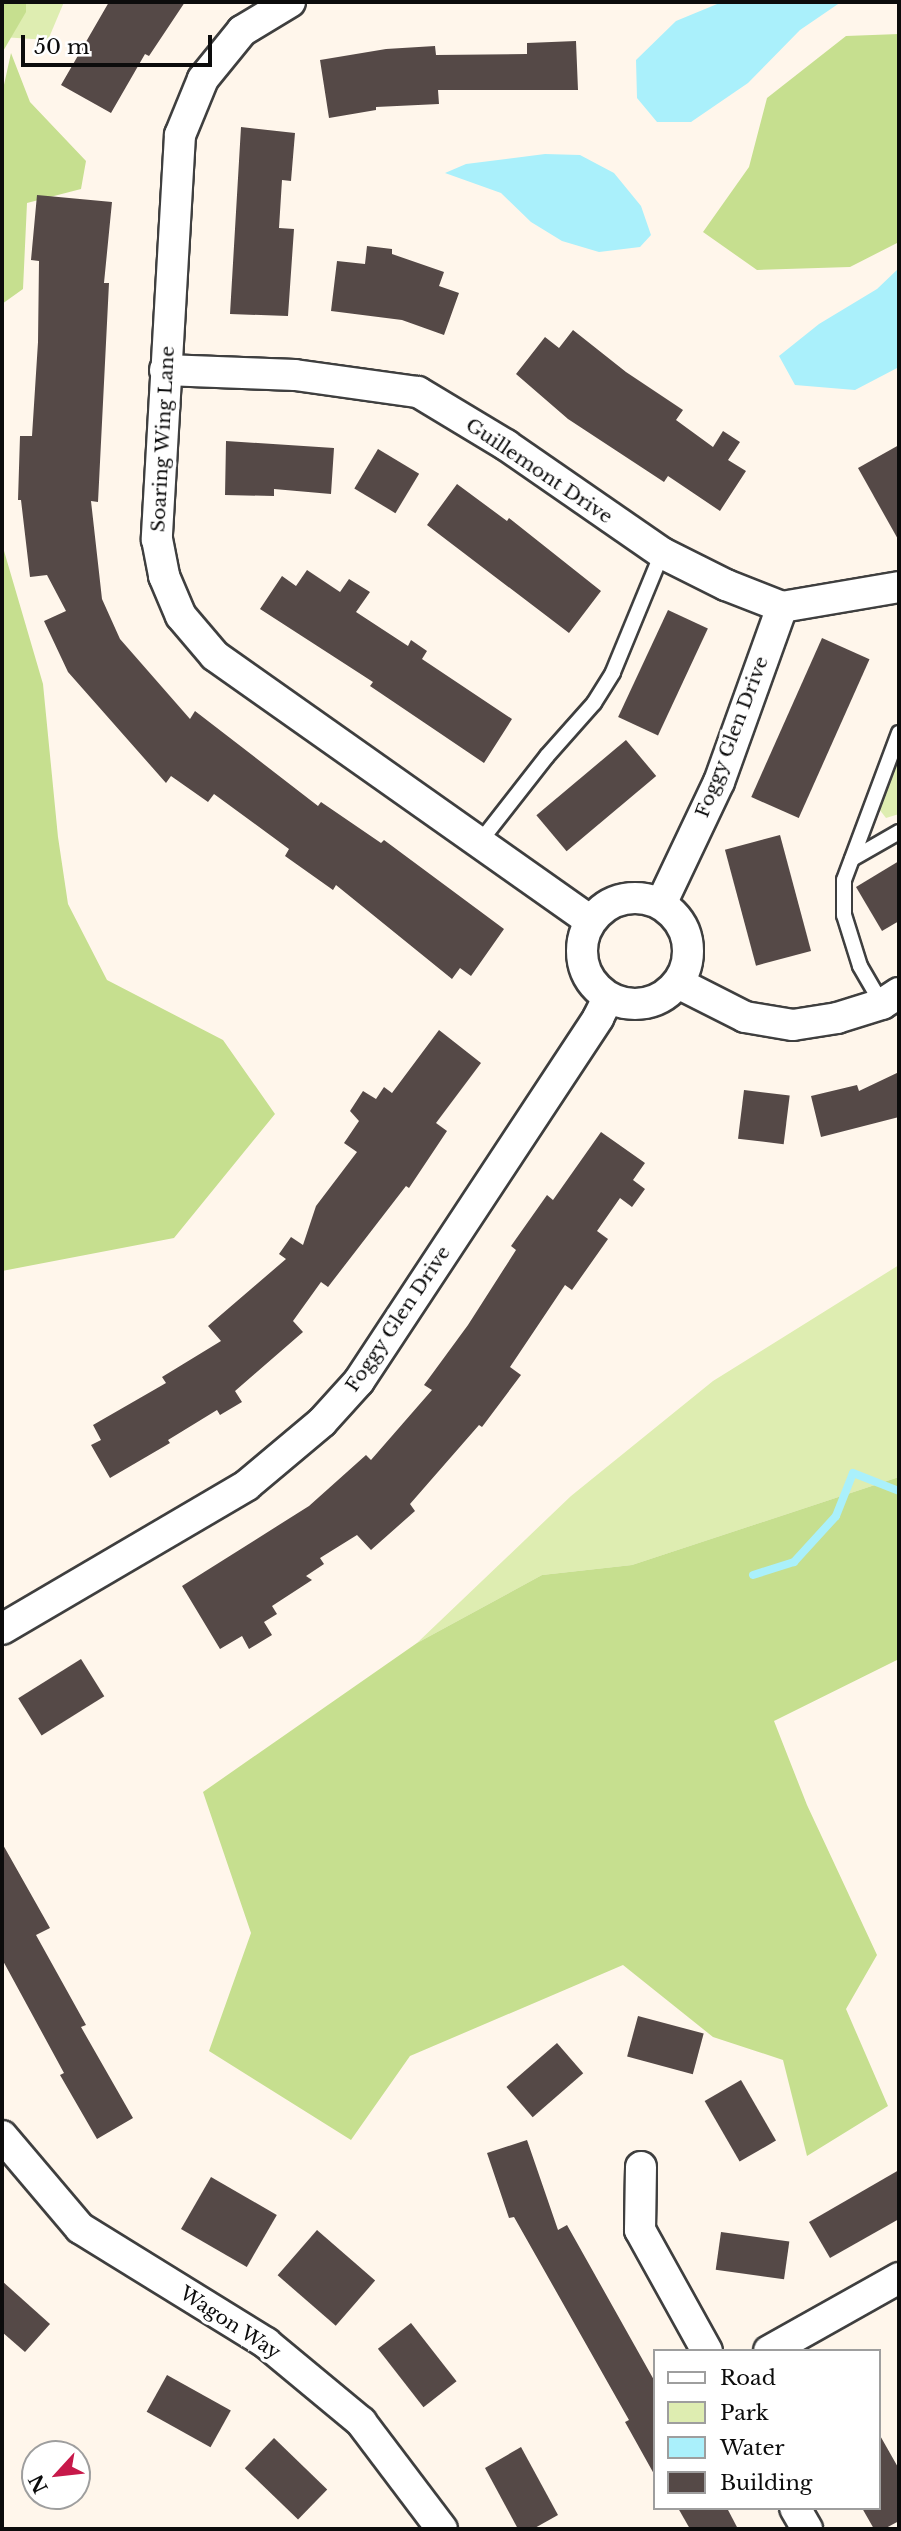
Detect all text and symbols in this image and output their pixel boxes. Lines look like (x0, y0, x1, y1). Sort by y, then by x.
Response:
scale bar (24, 21, 215, 65)
text: 50 m (34, 34, 89, 60)
street label: Soaring Wing Lane (147, 345, 179, 533)
street label: Guillemont Drive (461, 414, 617, 528)
street label: Foggy Glen Drive (691, 653, 773, 821)
street label: Foggy Glen Drive (341, 1242, 455, 1396)
street label: Wagon Way (175, 2282, 285, 2364)
legend (652, 2349, 880, 2510)
text: Road (720, 2365, 776, 2391)
text: Park (720, 2400, 769, 2426)
text: Water (720, 2435, 784, 2461)
north arrow (21, 2440, 91, 2510)
text: Building (720, 2470, 812, 2496)
text: N (24, 2471, 53, 2497)

